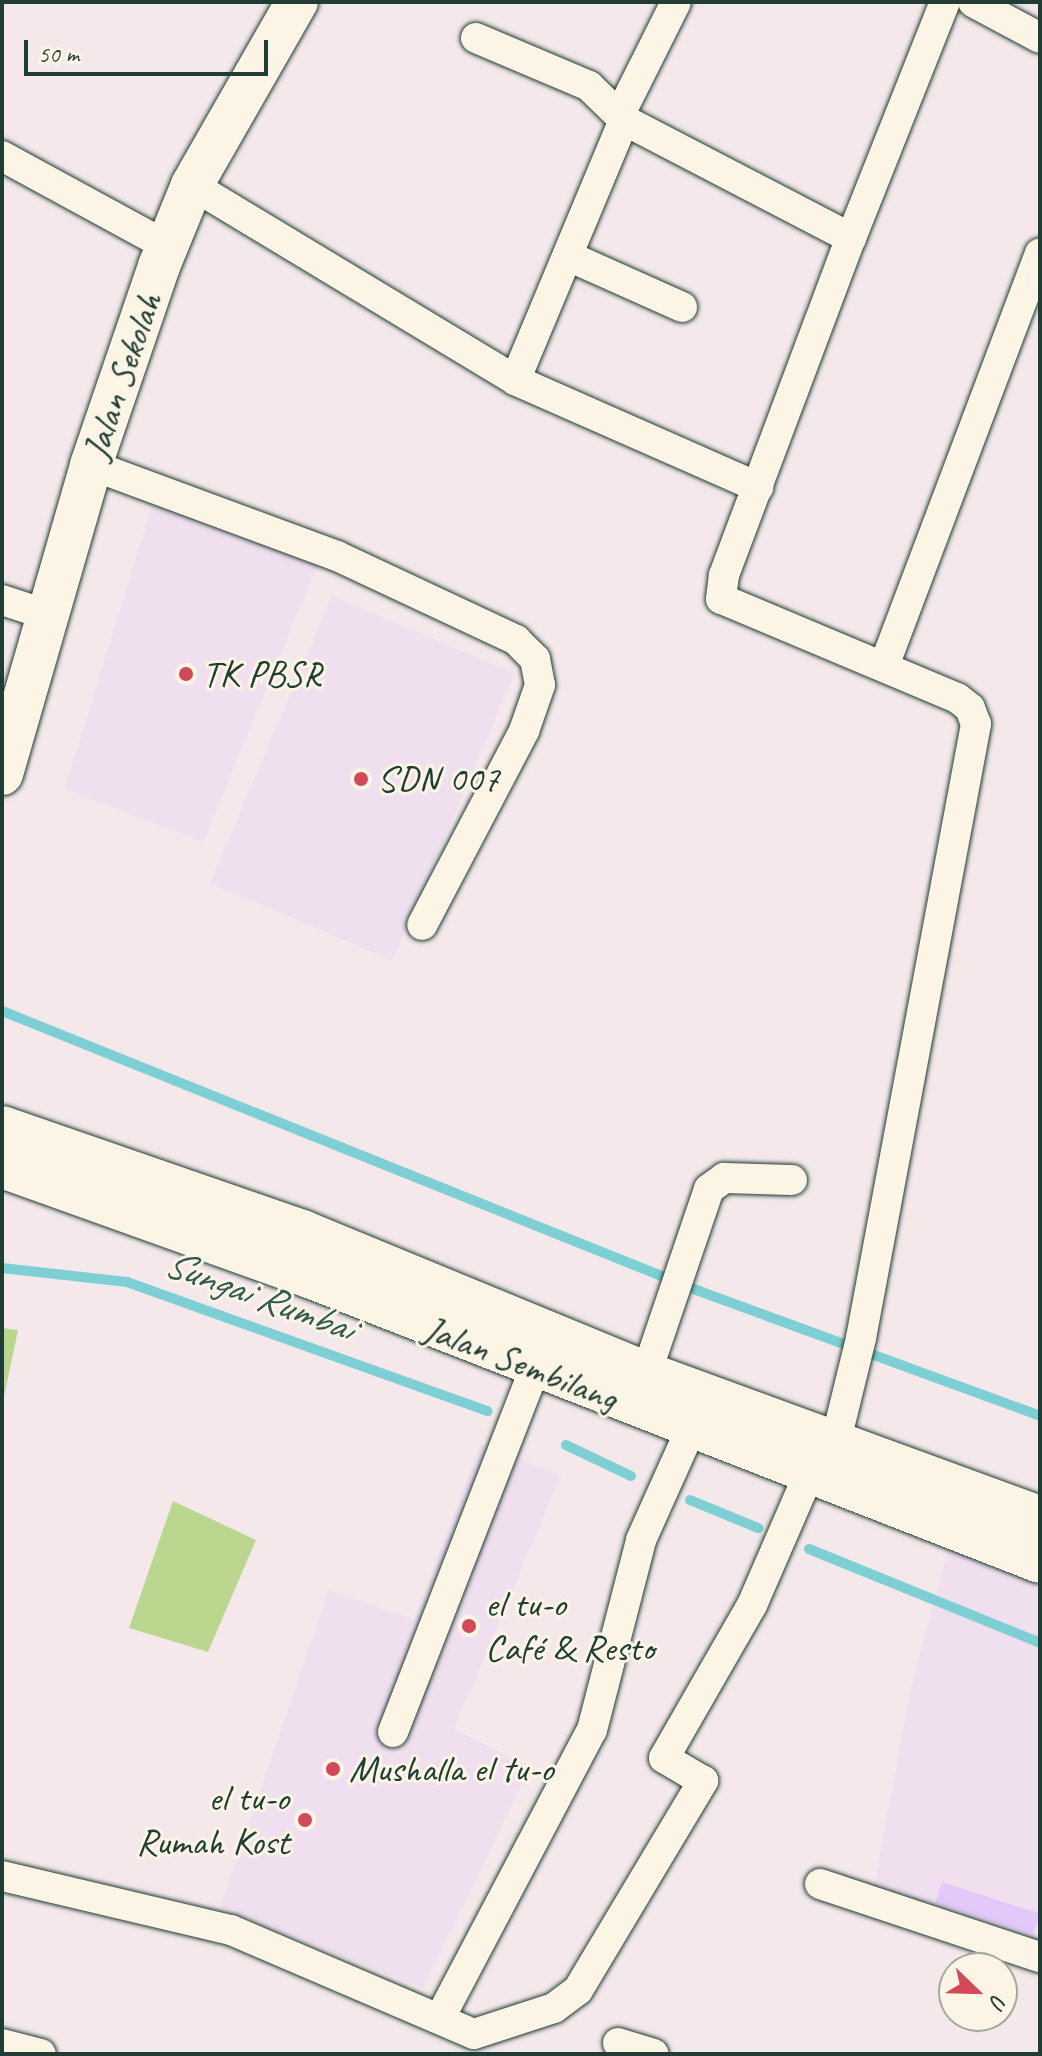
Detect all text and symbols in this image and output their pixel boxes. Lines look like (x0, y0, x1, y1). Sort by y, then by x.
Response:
scale bar (28, 24, 272, 74)
text: 50 m (38, 39, 79, 69)
street label: Jalan Sekolah (72, 287, 172, 465)
place label: TK PBSR (202, 651, 322, 697)
marker: TK PBSR (177, 665, 195, 683)
place label: SDN 007 (377, 756, 499, 802)
marker: SDN 007 (352, 770, 370, 788)
water label: Sungai Rumbai (158, 1239, 360, 1351)
street label: Jalan Sembilang (418, 1305, 624, 1421)
place label: el tu-o Café & Resto (485, 1581, 654, 1670)
marker: el tu-o Café & Resto (460, 1617, 478, 1635)
place label: Mushalla el tu-o (349, 1746, 554, 1792)
marker: Mushalla el tu-o (324, 1760, 342, 1778)
place label: el tu-o Rumah Kost (137, 1775, 289, 1864)
marker: el tu-o Rumah Kost (296, 1811, 314, 1829)
north arrow (938, 1952, 1018, 2032)
text: U (983, 1990, 1013, 2011)

